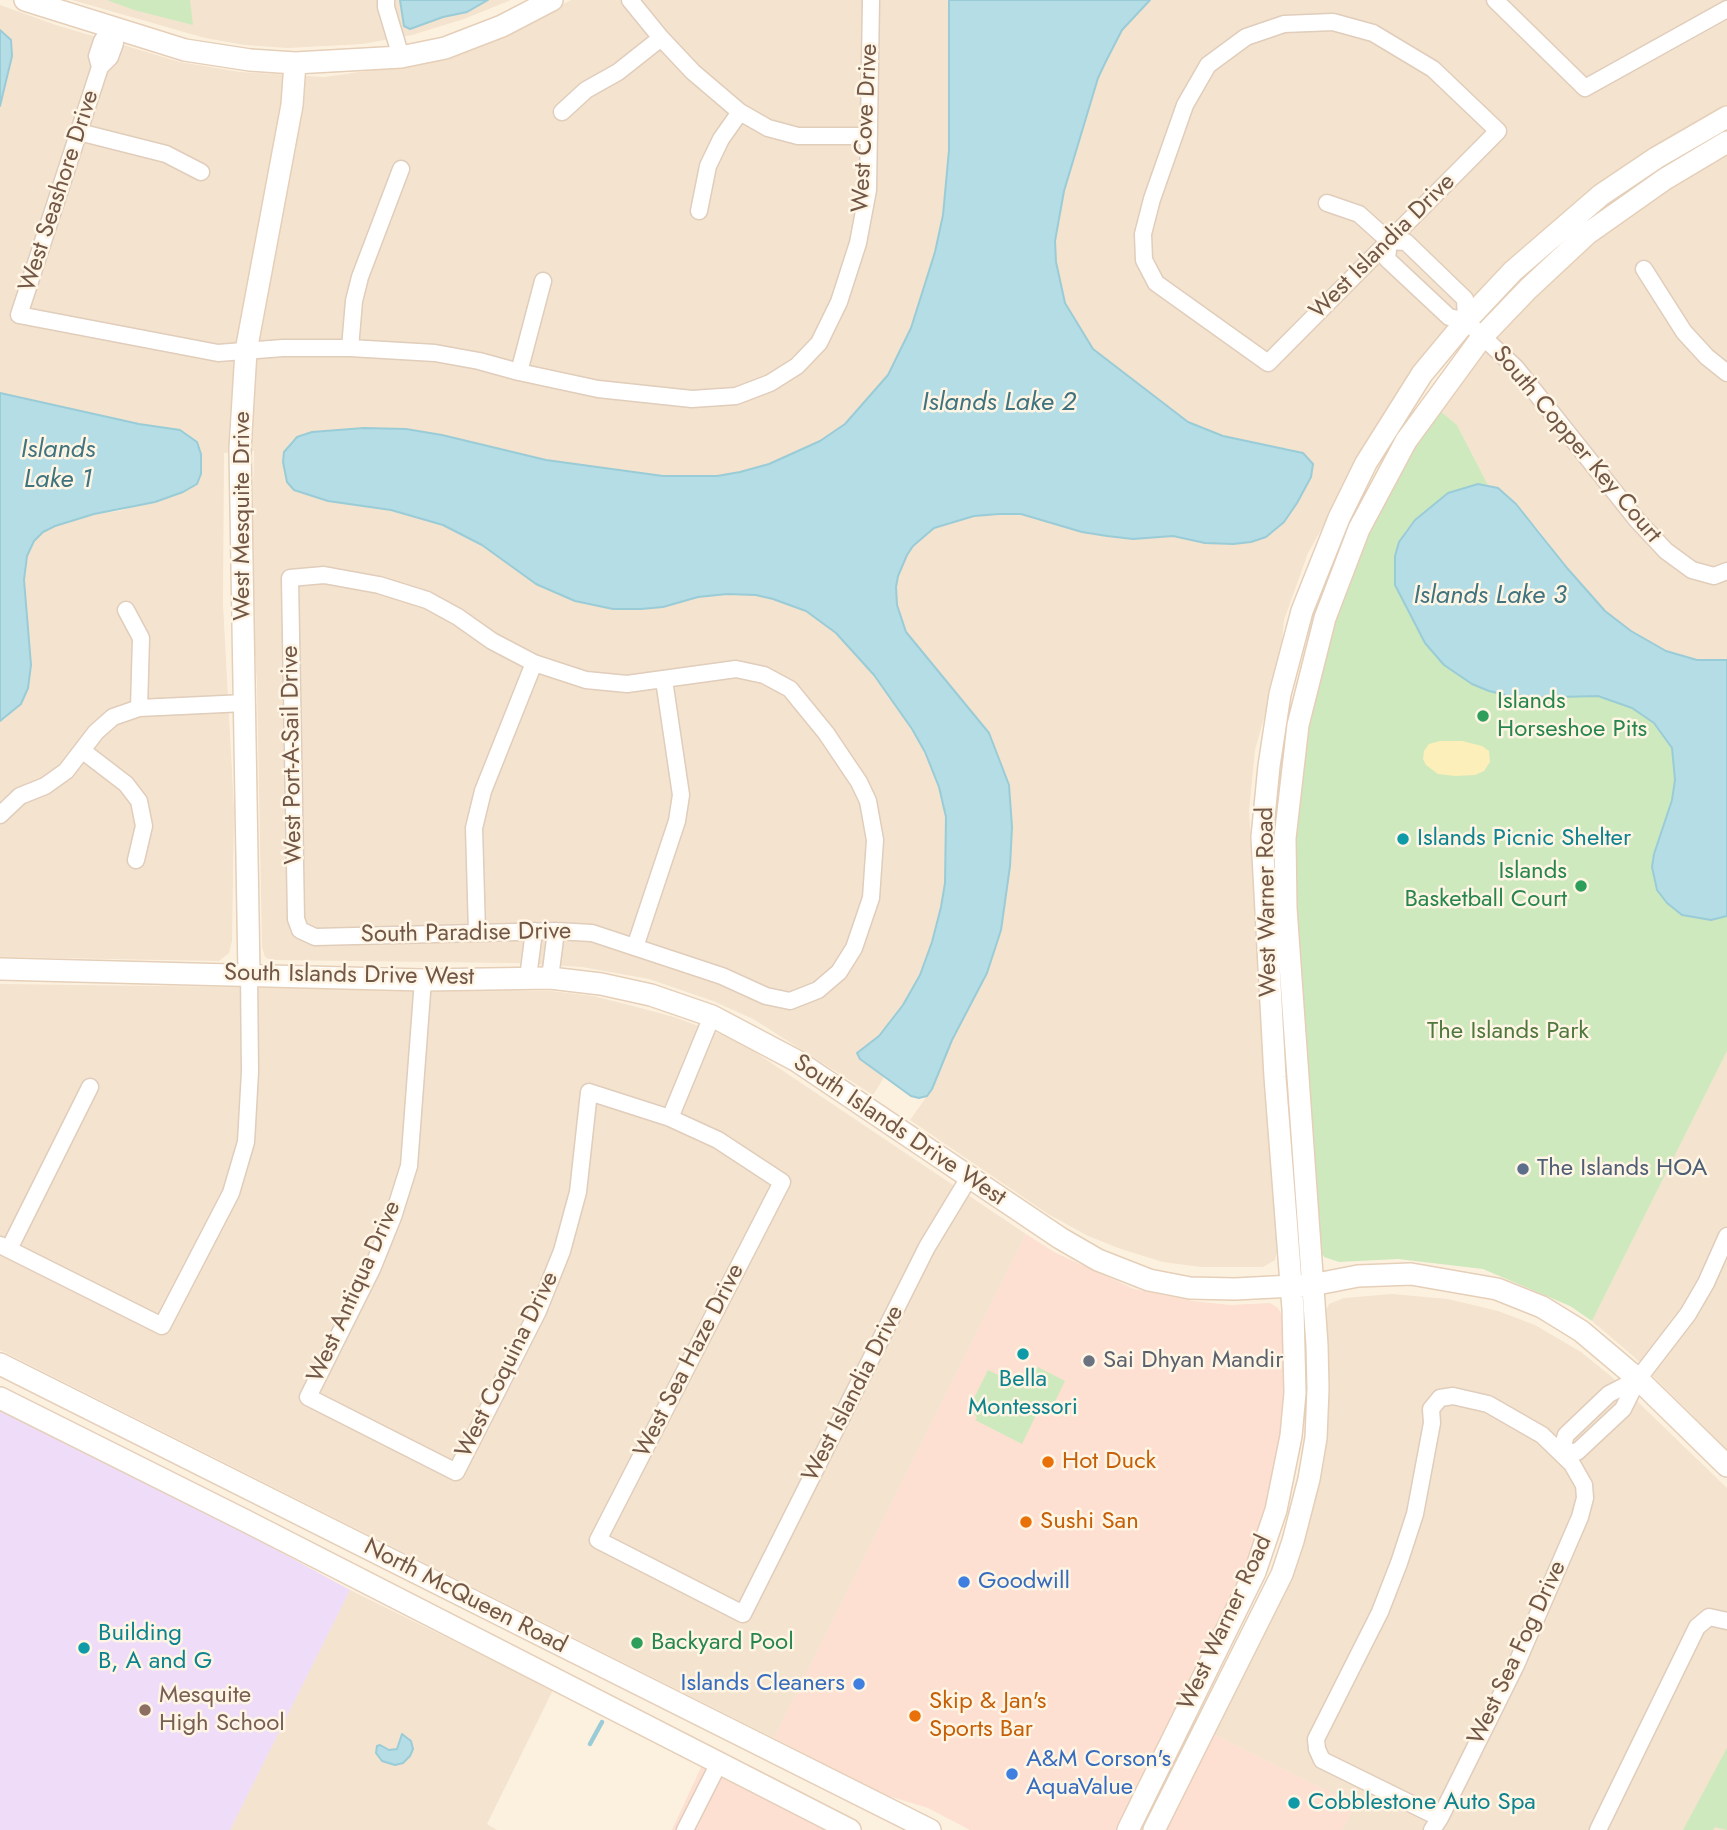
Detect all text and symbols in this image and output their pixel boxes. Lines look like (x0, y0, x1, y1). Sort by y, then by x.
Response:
street label: West Cove Drive (847, 43, 885, 213)
street label: West Seashore Drive (14, 87, 106, 295)
street label: West Islandia Drive (1304, 168, 1462, 326)
street label: South Copper Key Court (1485, 341, 1667, 549)
water label: Islands Lake 2 (922, 388, 1076, 420)
street label: West Mesquite Drive (229, 411, 257, 621)
water label: Islands Lake 1 (21, 435, 95, 496)
water label: Islands Lake 3 (1413, 581, 1567, 613)
street label: West Port-A-Sail Drive (277, 645, 309, 865)
place label: Islands Horseshoe Pits (1497, 688, 1647, 744)
marker: Islands Horseshoe Pits (1475, 708, 1491, 724)
street label: West Warner Road (1252, 807, 1284, 997)
place label: Islands Picnic Shelter (1417, 825, 1631, 853)
marker: Islands Picnic Shelter (1395, 831, 1411, 847)
place label: Islands Basketball Court (1404, 858, 1567, 914)
marker: Islands Basketball Court (1573, 878, 1589, 894)
street label: South Paradise Drive (360, 918, 572, 950)
street label: South Islands Drive West (224, 959, 474, 993)
park label: The Islands Park (1427, 1018, 1589, 1046)
street label: South Islands Drive West (787, 1049, 1011, 1213)
place label: The Islands HOA (1537, 1155, 1707, 1183)
marker: The Islands HOA (1515, 1161, 1531, 1177)
street label: West Antiqua Drive (302, 1197, 408, 1387)
street label: West Sea Haze Drive (629, 1259, 751, 1463)
street label: West Coquina Drive (450, 1267, 566, 1463)
street label: West Islandia Drive (797, 1301, 911, 1487)
marker: Bella Montessori (1015, 1346, 1031, 1362)
place label: Sai Dhyan Mandir (1103, 1347, 1284, 1375)
marker: Sai Dhyan Mandir (1081, 1353, 1097, 1369)
place label: Bella Montessori (968, 1366, 1078, 1422)
place label: Hot Duck (1062, 1448, 1156, 1476)
marker: Hot Duck (1040, 1454, 1056, 1470)
place label: Sushi San (1040, 1508, 1139, 1536)
marker: Sushi San (1018, 1514, 1034, 1530)
street label: West Warner Road (1173, 1531, 1279, 1715)
street label: North McQueen Road (359, 1533, 571, 1661)
street label: West Sea Fog Drive (1463, 1556, 1573, 1750)
place label: Goodwill (978, 1568, 1070, 1596)
marker: Goodwill (956, 1574, 972, 1590)
place label: Building B, A and G (98, 1620, 212, 1676)
place label: Backyard Pool (651, 1629, 794, 1657)
marker: Backyard Pool (629, 1635, 645, 1651)
marker: Building B, A and G (76, 1640, 92, 1656)
place label: Islands Cleaners (681, 1670, 845, 1698)
marker: Islands Cleaners (851, 1676, 867, 1692)
place label: Mesquite High School (159, 1682, 285, 1738)
place label: Skip & Jan's Sports Bar (929, 1688, 1047, 1744)
marker: Mesquite High School (137, 1702, 153, 1718)
marker: Skip & Jan's Sports Bar (907, 1708, 923, 1724)
place label: A&M Corson's AquaValue (1026, 1746, 1171, 1802)
marker: A&M Corson's AquaValue (1004, 1766, 1020, 1782)
place label: Cobblestone Auto Spa (1308, 1789, 1536, 1817)
marker: Cobblestone Auto Spa (1286, 1795, 1302, 1811)

